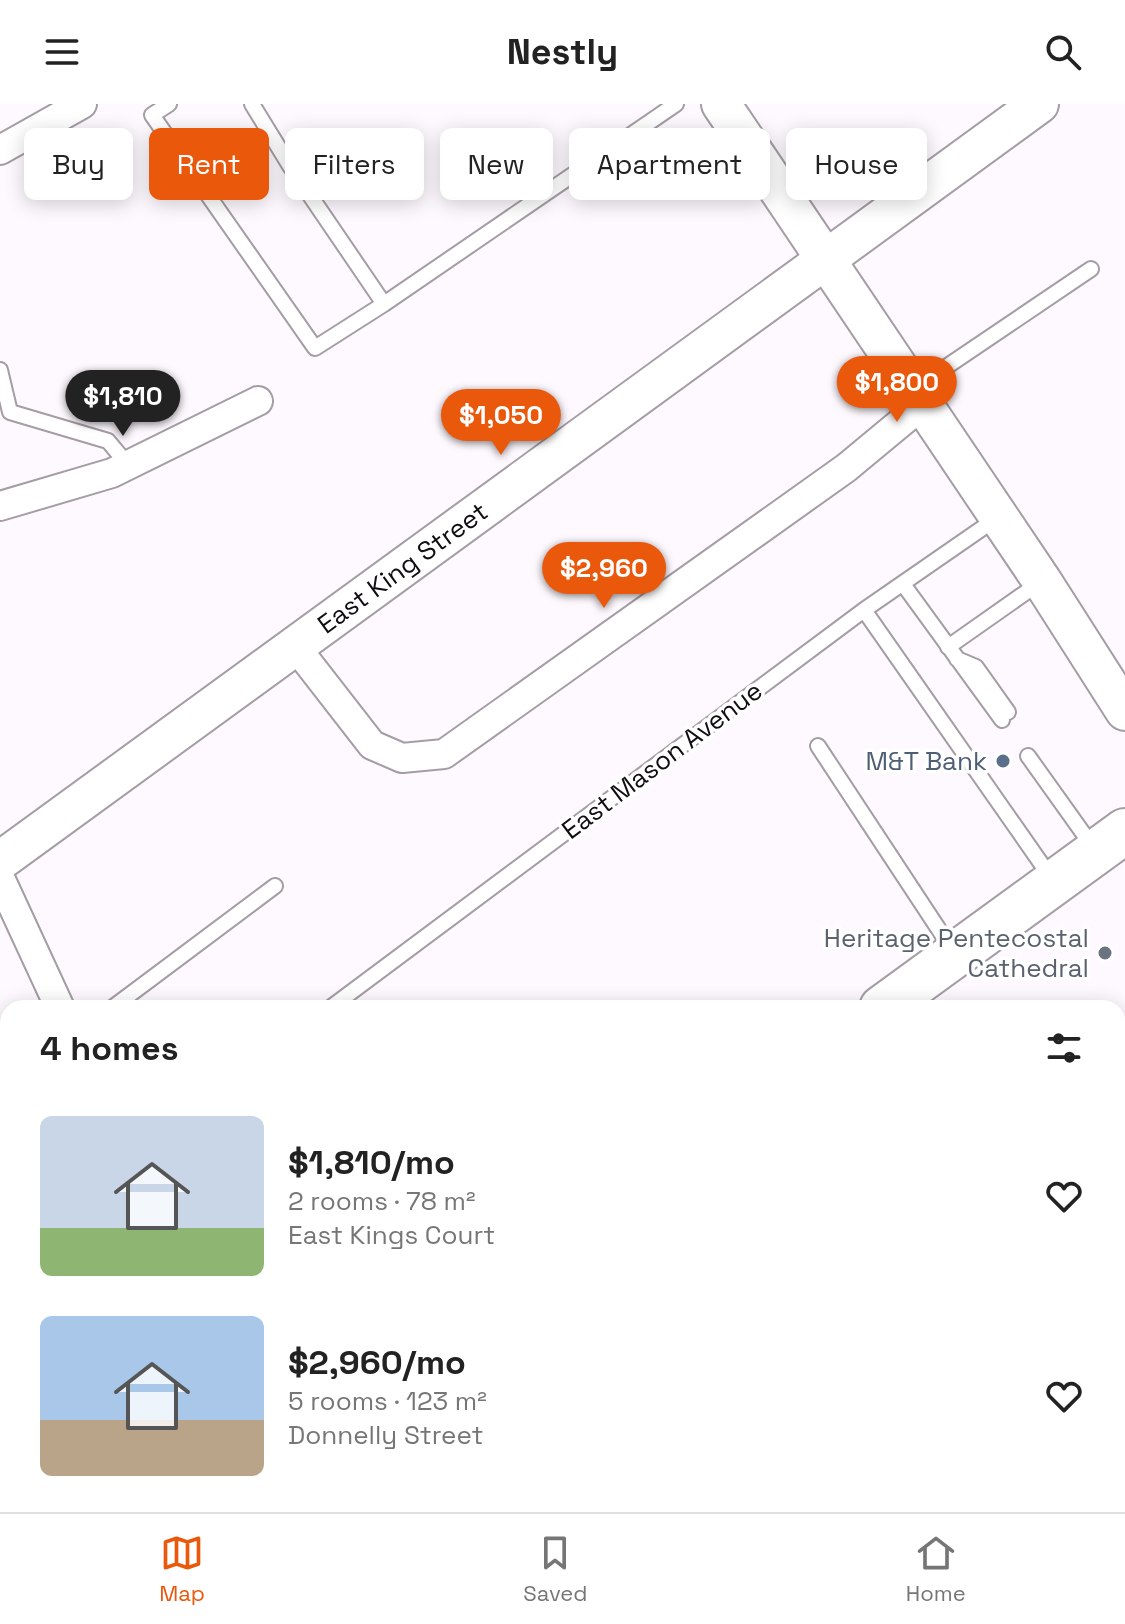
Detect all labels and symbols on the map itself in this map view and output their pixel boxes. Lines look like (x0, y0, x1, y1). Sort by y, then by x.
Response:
pin: $1,800 (832, 356, 962, 424)
pin: $1,810 (58, 370, 188, 438)
pin: $1,050 (436, 389, 566, 457)
street label: East King Street (311, 494, 494, 641)
pin: $2,960 (539, 542, 669, 610)
street label: East Mason Avenue (555, 673, 769, 847)
place label: M&T Bank (865, 744, 987, 778)
marker: M&T Bank (994, 752, 1012, 770)
place label: Heritage Pentecostal Cathedral (824, 921, 1089, 985)
marker: Heritage Pentecostal Cathedral (1096, 944, 1114, 962)

